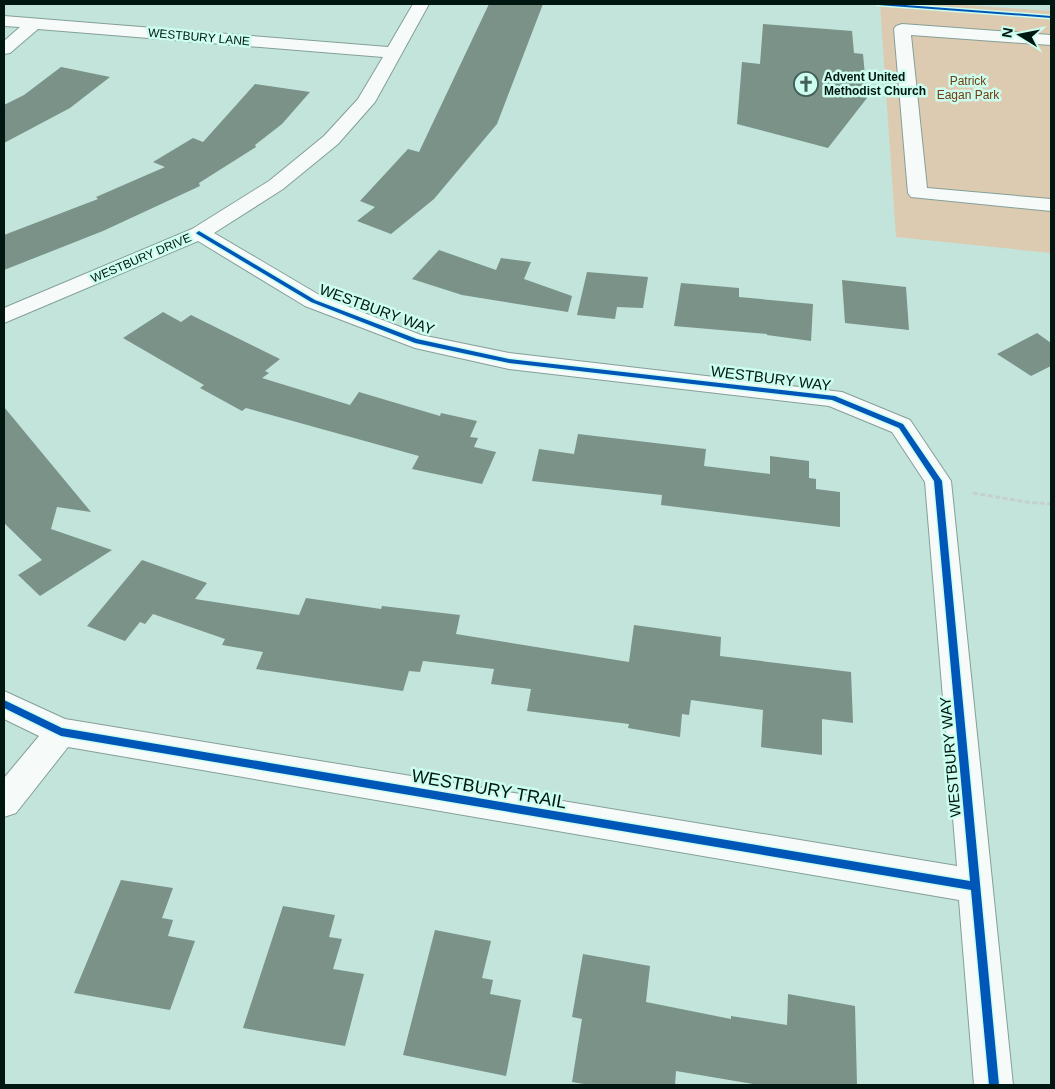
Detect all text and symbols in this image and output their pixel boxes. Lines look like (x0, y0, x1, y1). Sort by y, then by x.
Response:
north arrow (995, 10, 1045, 60)
street label: WESTBURY LANE (147, 26, 251, 48)
text: N (998, 26, 1016, 39)
place label: Advent United Methodist Church (824, 70, 926, 98)
church icon: Advent United Methodist Church (793, 71, 819, 97)
park label: Patrick Eagan Park (937, 74, 1000, 102)
street label: WESTBURY DRIVE (89, 231, 193, 285)
street label: WESTBURY WAY (317, 280, 437, 338)
street label: WESTBURY WAY (710, 362, 832, 394)
street label: WESTBURY WAY (936, 696, 964, 818)
street label: WESTBURY TRAIL (410, 766, 568, 812)

